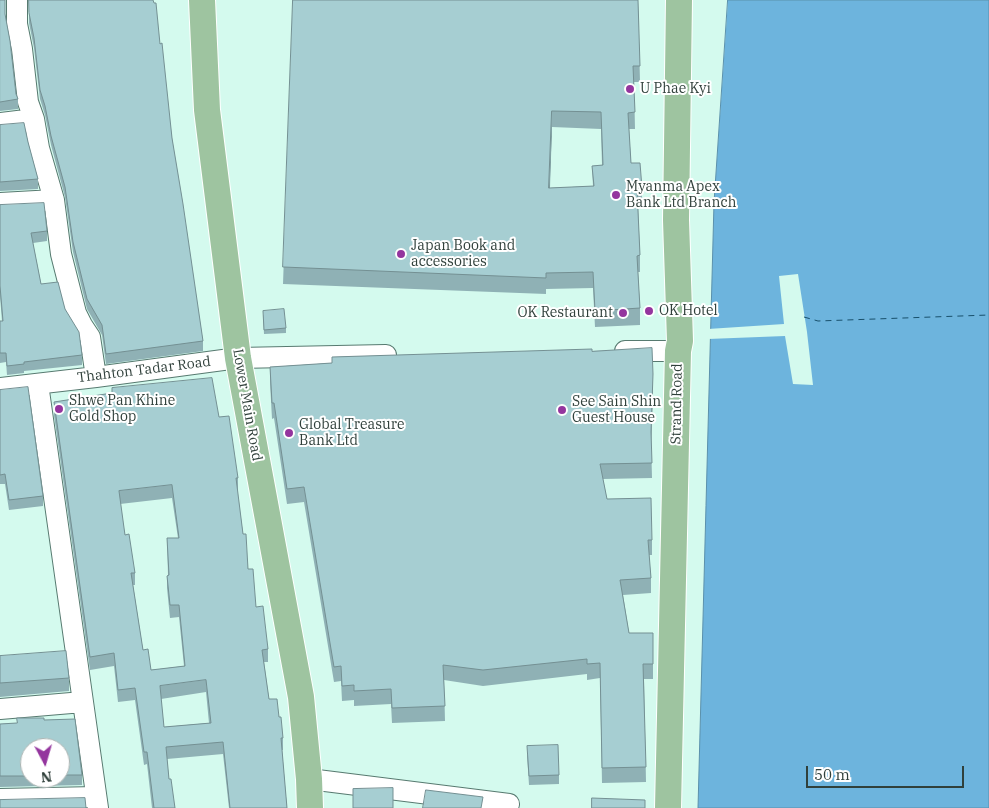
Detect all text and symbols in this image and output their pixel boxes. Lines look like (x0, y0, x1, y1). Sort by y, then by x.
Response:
place label: U Phae Kyi (640, 81, 711, 97)
marker: U Phae Kyi (624, 83, 636, 95)
place label: Myanma Apex Bank Ltd Branch (626, 179, 736, 212)
marker: Myanma Apex Bank Ltd Branch (610, 189, 622, 201)
place label: Japan Book and accessories (411, 238, 515, 270)
marker: Japan Book and accessories (395, 248, 407, 260)
place label: OK Hotel (659, 303, 718, 319)
place label: OK Restaurant (517, 305, 613, 321)
marker: OK Hotel (643, 305, 655, 317)
marker: OK Restaurant (617, 307, 629, 319)
street label: Lower Main Road (229, 348, 265, 462)
street label: Thahton Tadar Road (76, 353, 212, 387)
street label: Strand Road (668, 363, 686, 445)
place label: Shwe Pan Khine Gold Shop (69, 393, 175, 426)
place label: See Sain Shin Guest House (572, 394, 661, 427)
marker: Shwe Pan Khine Gold Shop (53, 403, 65, 415)
marker: See Sain Shin Guest House (556, 404, 568, 416)
place label: Global Treasure Bank Ltd (299, 417, 404, 450)
marker: Global Treasure Bank Ltd (283, 427, 295, 439)
north arrow (20, 738, 70, 788)
scale bar (809, 756, 966, 788)
text: 50 m (814, 765, 850, 784)
text: N (40, 767, 53, 786)

